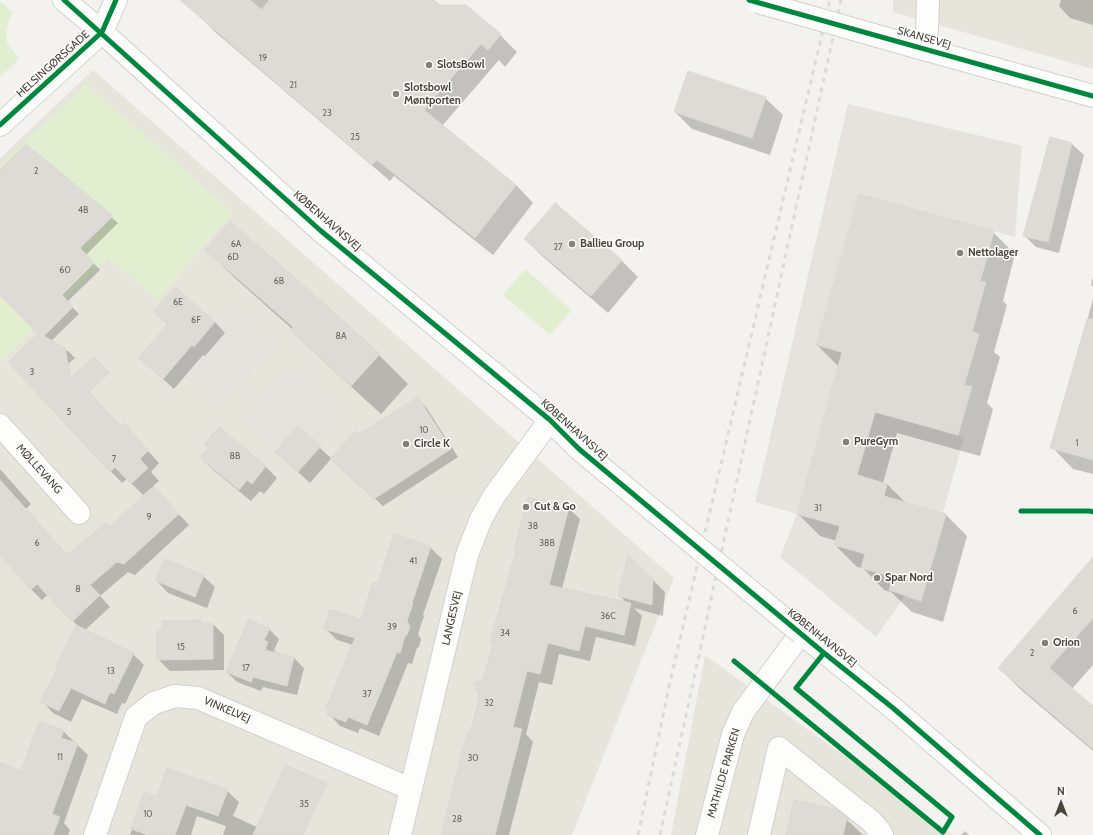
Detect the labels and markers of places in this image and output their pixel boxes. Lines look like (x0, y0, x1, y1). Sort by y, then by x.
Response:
place label: SlotsBowl (437, 58, 485, 72)
marker: SlotsBowl (424, 60, 434, 70)
place label: Slotsbowl Møntporten (404, 81, 461, 107)
marker: Slotsbowl Møntporten (391, 89, 401, 99)
place label: Ballieu Group (580, 237, 644, 251)
marker: Ballieu Group (567, 239, 577, 249)
place label: Nettolager (968, 246, 1018, 260)
marker: Nettolager (955, 248, 965, 258)
place label: PureGym (854, 435, 898, 449)
place label: Circle K (414, 437, 450, 451)
marker: PureGym (841, 437, 851, 447)
marker: Circle K (401, 439, 411, 449)
place label: Cut & Go (534, 500, 576, 514)
marker: Cut & Go (521, 502, 531, 512)
place label: Spar Nord (885, 571, 933, 585)
marker: Spar Nord (872, 573, 882, 583)
place label: Orion (1053, 636, 1080, 650)
marker: Orion (1040, 638, 1050, 648)

